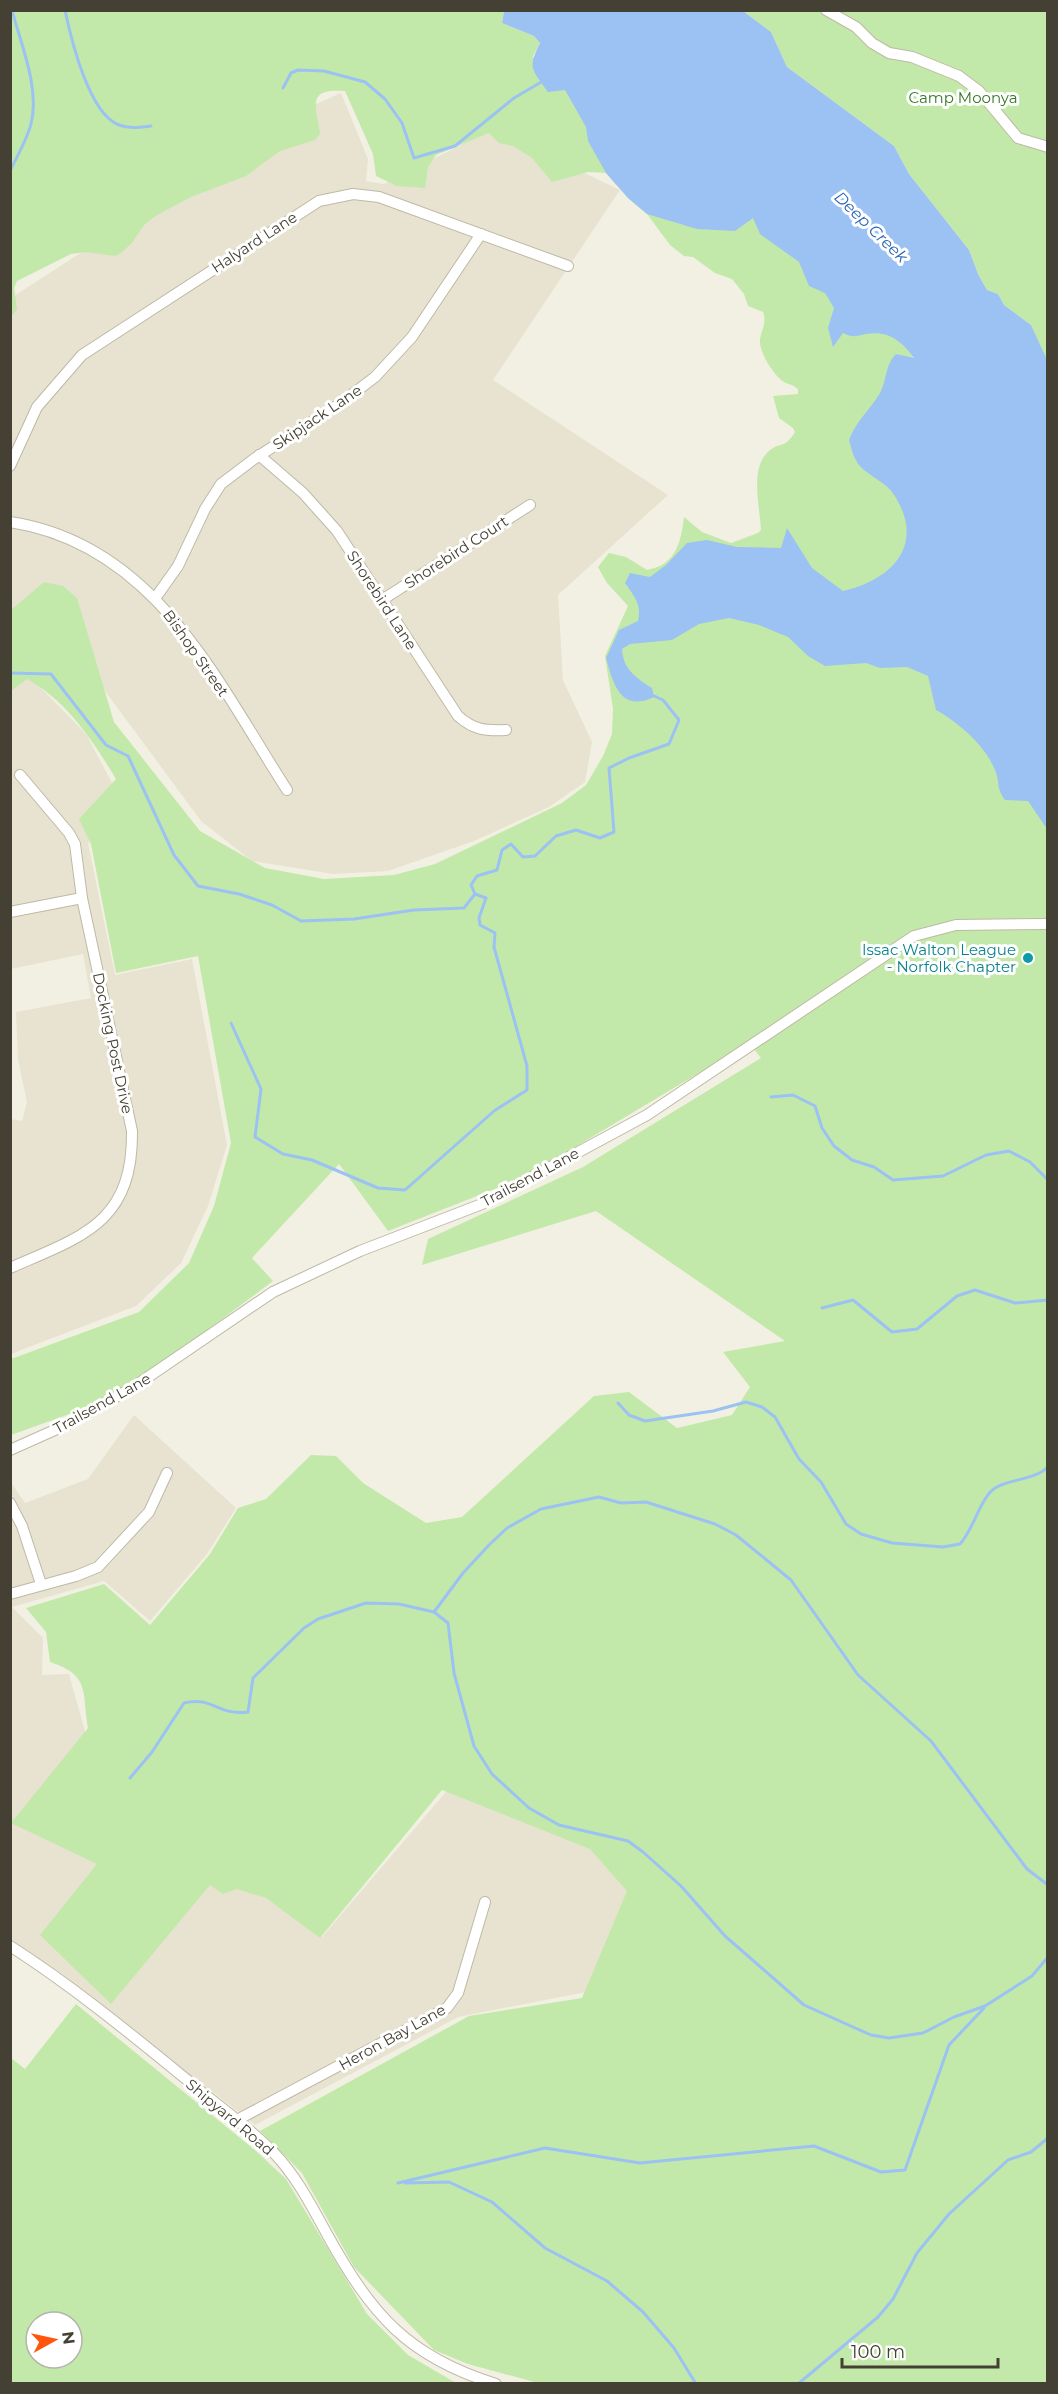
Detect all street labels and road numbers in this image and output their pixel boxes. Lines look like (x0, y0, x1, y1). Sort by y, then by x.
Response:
street label: Halyard Lane (208, 207, 300, 277)
street label: Skipjack Lane (269, 380, 365, 454)
street label: Shorebird Court (401, 511, 511, 593)
street label: Shorebird Lane (343, 547, 421, 653)
street label: Bishop Street (159, 606, 233, 700)
street label: Docking Post Drive (89, 971, 137, 1115)
street label: Trailsend Lane (478, 1143, 582, 1211)
street label: Trailsend Lane (50, 1368, 154, 1438)
street label: Heron Bay Lane (335, 2000, 449, 2074)
street label: Shipyard Road (182, 2075, 278, 2159)

